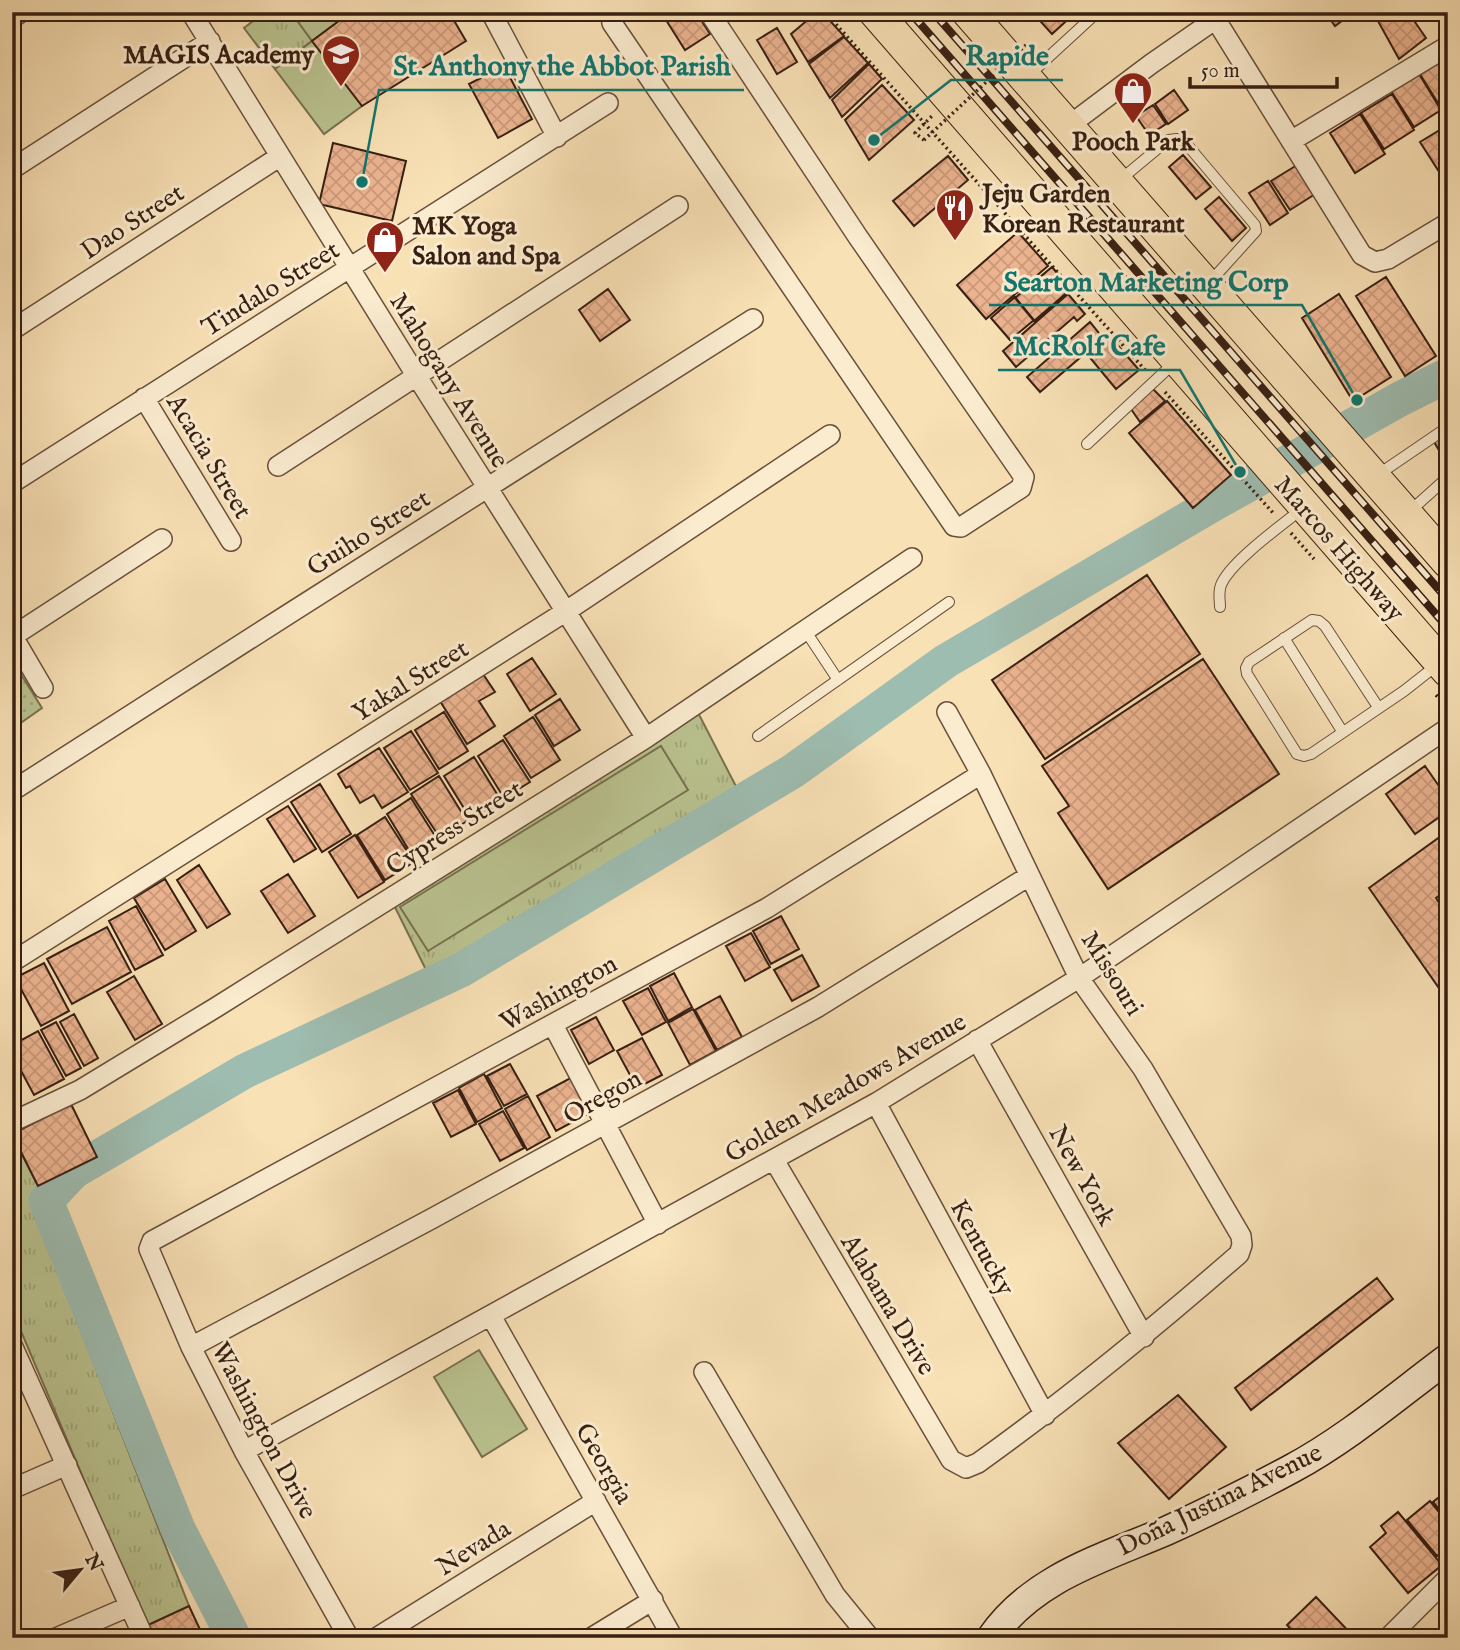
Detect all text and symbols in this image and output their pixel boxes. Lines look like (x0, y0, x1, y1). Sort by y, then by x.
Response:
callout: Rapide (951, 31, 1063, 80)
school or university icon: MAGIS Academy (320, 33, 362, 88)
place label: MAGIS Academy (123, 39, 315, 72)
text: Rapide (965, 40, 1049, 75)
callout: St. Anthony the Abbot Parish (379, 41, 744, 90)
scale bar (1190, 46, 1338, 90)
text: St. Anthony the Abbot Parish (393, 50, 732, 85)
text: 50 m (1201, 58, 1240, 85)
shop icon: Pooch Park (1112, 70, 1154, 125)
place label: Pooch Park (1072, 126, 1195, 159)
street label: Dao Street (75, 177, 191, 268)
place label: Jeju Garden Korean Restaurant (979, 178, 1185, 241)
restaurant icon: Jeju Garden Korean Restaurant (934, 187, 976, 242)
place label: MK Yoga Salon and Spa (412, 210, 561, 273)
shop icon: MK Yoga Salon and Spa (364, 219, 406, 274)
street label: Tindalo Street (196, 234, 346, 345)
callout: Searton Marketing Corp (989, 256, 1302, 305)
text: Searton Marketing Corp (1003, 266, 1289, 301)
street label: Mahogany Avenue (382, 287, 516, 475)
callout: McRolf Cafe (998, 321, 1180, 370)
text: McRolf Cafe (1012, 330, 1166, 365)
street label: Acacia Street (158, 388, 259, 525)
street label: Marcos Highway (1266, 469, 1411, 629)
street label: Guiho Street (301, 482, 437, 584)
street label: Yakal Street (347, 633, 475, 730)
street label: Cypress Street (380, 773, 529, 883)
street label: Missouri (1073, 925, 1151, 1022)
street label: Washington (494, 948, 623, 1039)
street label: Golden Meadows Avenue (719, 1006, 972, 1171)
street label: Oregon (558, 1062, 648, 1132)
street label: New York (1041, 1120, 1123, 1233)
street label: Kentucky (942, 1194, 1022, 1302)
street label: Alabama Drive (832, 1227, 943, 1381)
street label: Washington Drive (203, 1337, 324, 1525)
street label: Georgia (567, 1417, 640, 1511)
street label: Doña Justina Avenue (1112, 1436, 1328, 1564)
street label: Nevada (430, 1512, 518, 1584)
north arrow (46, 1534, 116, 1604)
text: N (78, 1549, 108, 1576)

